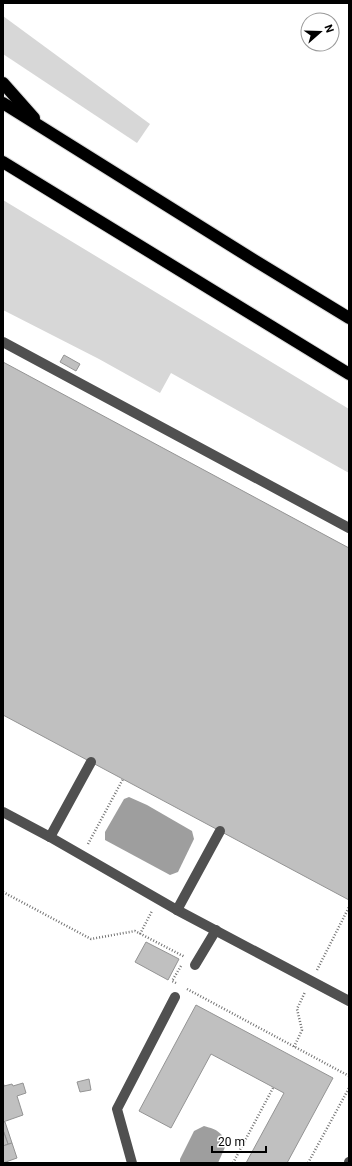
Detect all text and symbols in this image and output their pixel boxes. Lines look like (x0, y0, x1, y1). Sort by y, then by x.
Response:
north arrow (300, 12, 340, 52)
text: N (321, 23, 336, 35)
scale bar (212, 1128, 266, 1154)
text: 20 m (218, 1135, 245, 1149)

